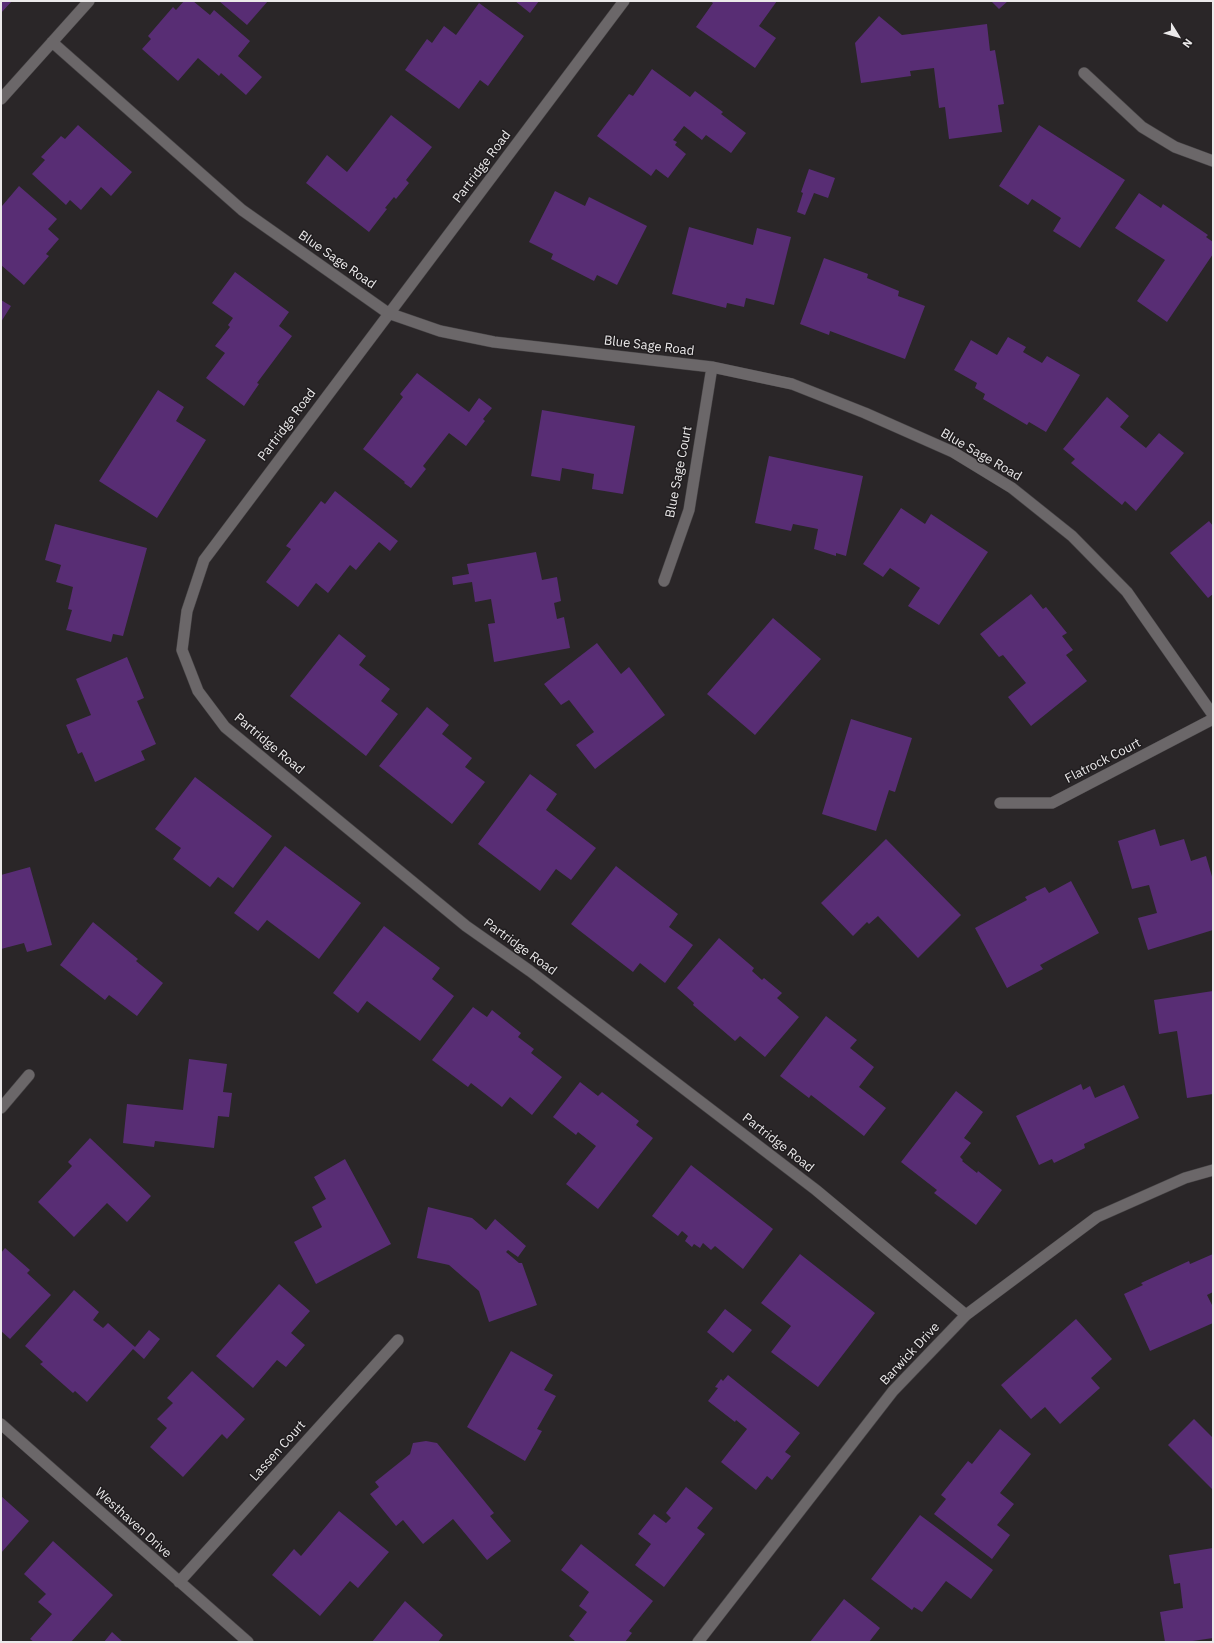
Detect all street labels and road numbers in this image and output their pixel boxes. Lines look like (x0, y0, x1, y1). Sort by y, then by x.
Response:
street label: Partridge Road (450, 128, 514, 206)
street label: Blue Sage Road (295, 228, 379, 292)
street label: Blue Sage Road (603, 333, 695, 359)
street label: Partridge Road (255, 386, 319, 464)
street label: Blue Sage Court (662, 425, 696, 519)
street label: Blue Sage Road (938, 425, 1024, 485)
street label: Partridge Road (231, 710, 307, 778)
street label: Flatrock Court (1063, 735, 1143, 787)
street label: Partridge Road (480, 915, 560, 979)
street label: Partridge Road (739, 1110, 817, 1176)
street label: Barwick Drive (877, 1319, 943, 1389)
street label: Lassen Court (247, 1418, 309, 1484)
street label: Westhaven Drive (92, 1485, 174, 1561)

